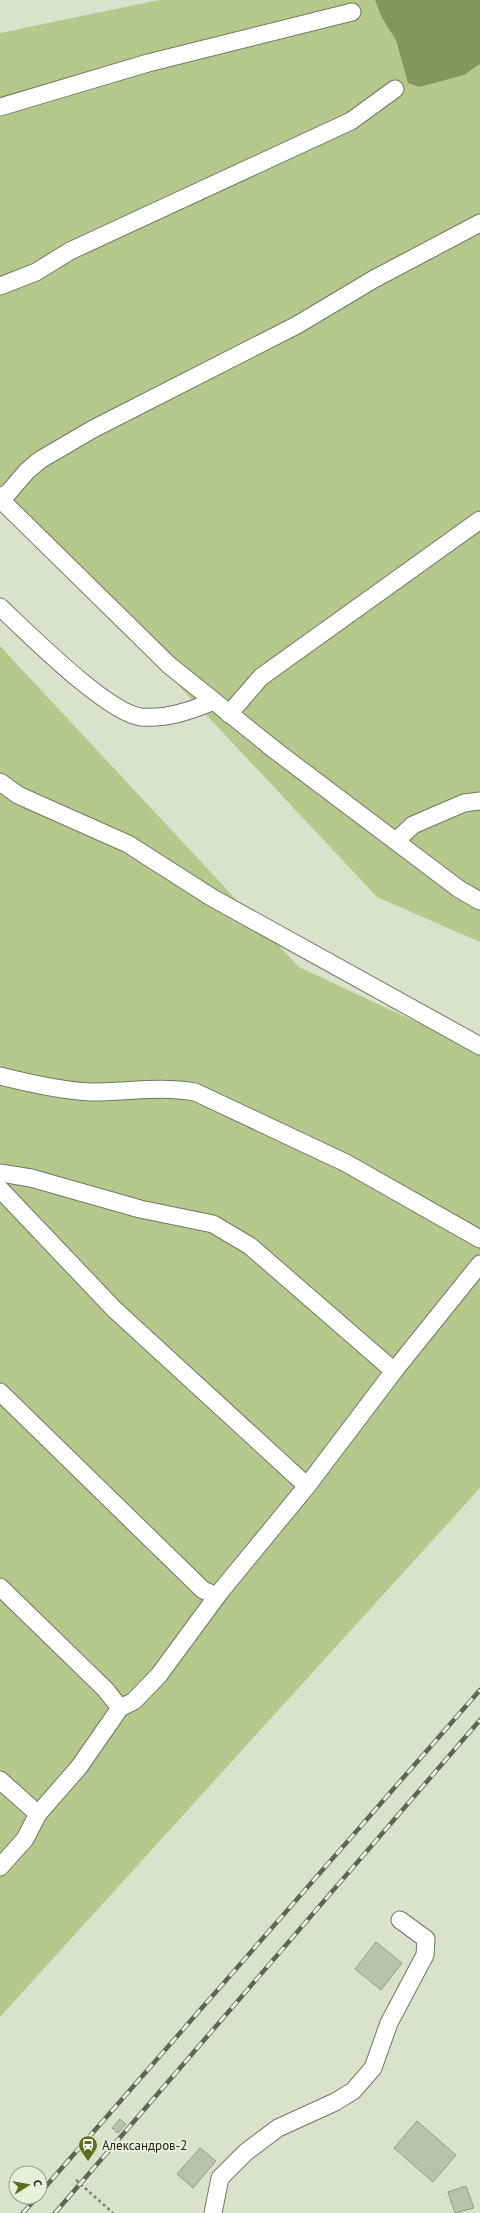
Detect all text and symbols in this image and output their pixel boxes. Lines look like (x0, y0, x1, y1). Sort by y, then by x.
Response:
station icon: Александров-2 (77, 2134, 99, 2162)
place label: Александров-2 (102, 2137, 187, 2154)
north arrow (8, 2165, 48, 2205)
text: С (30, 2179, 45, 2187)

